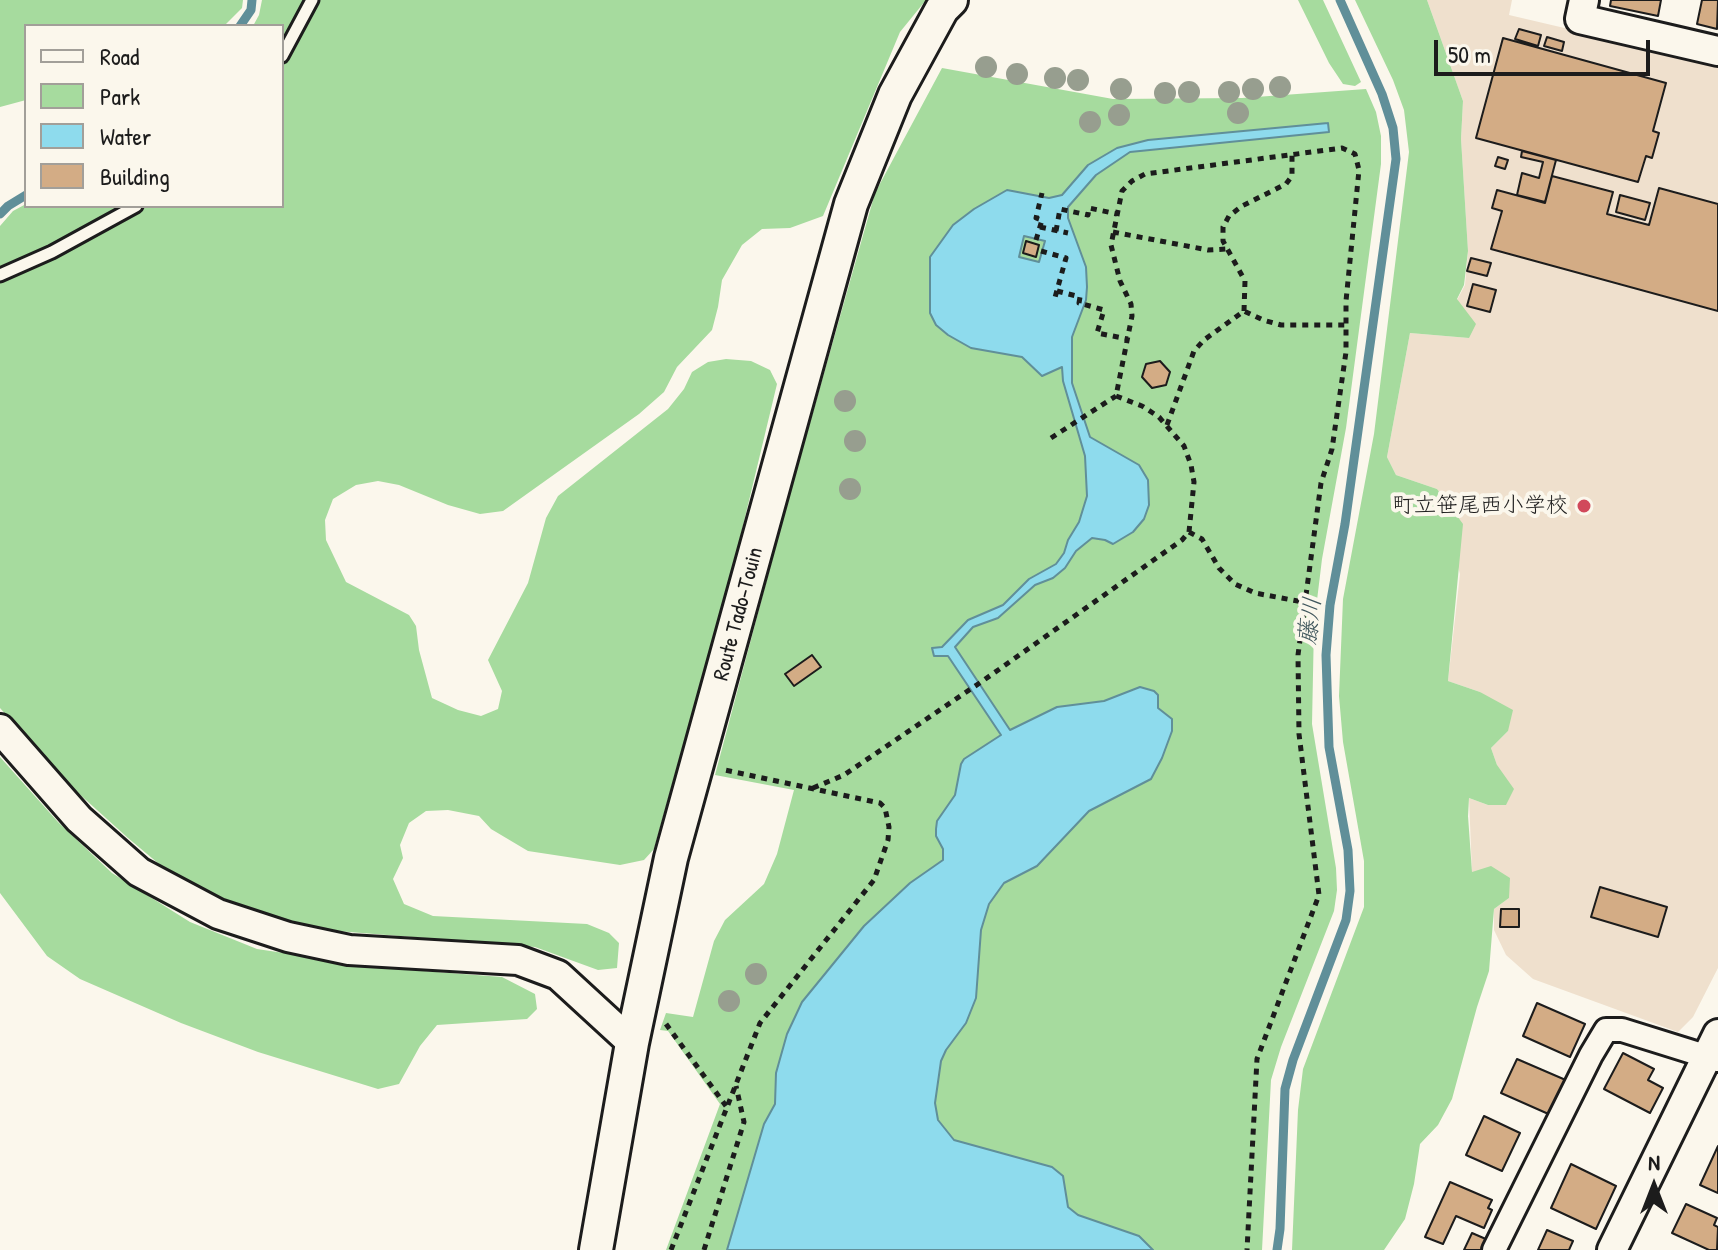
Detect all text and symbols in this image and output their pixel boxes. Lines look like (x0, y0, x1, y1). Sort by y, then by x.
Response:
legend (24, 24, 284, 208)
scale bar (1438, 24, 1654, 74)
text: 50 m (1448, 38, 1491, 70)
text: Road (100, 40, 139, 72)
text: Park (100, 80, 140, 112)
text: Water (100, 120, 151, 152)
text: Building (100, 160, 170, 192)
place label: 町立笹尾西小学校 (1392, 493, 1568, 519)
marker: 町立笹尾西小学校 (1575, 497, 1593, 515)
street label: Route Tado-Touin (709, 544, 769, 684)
water label: 藤川 (1294, 595, 1328, 647)
north arrow (1614, 1146, 1694, 1226)
text: N (1648, 1147, 1660, 1177)

